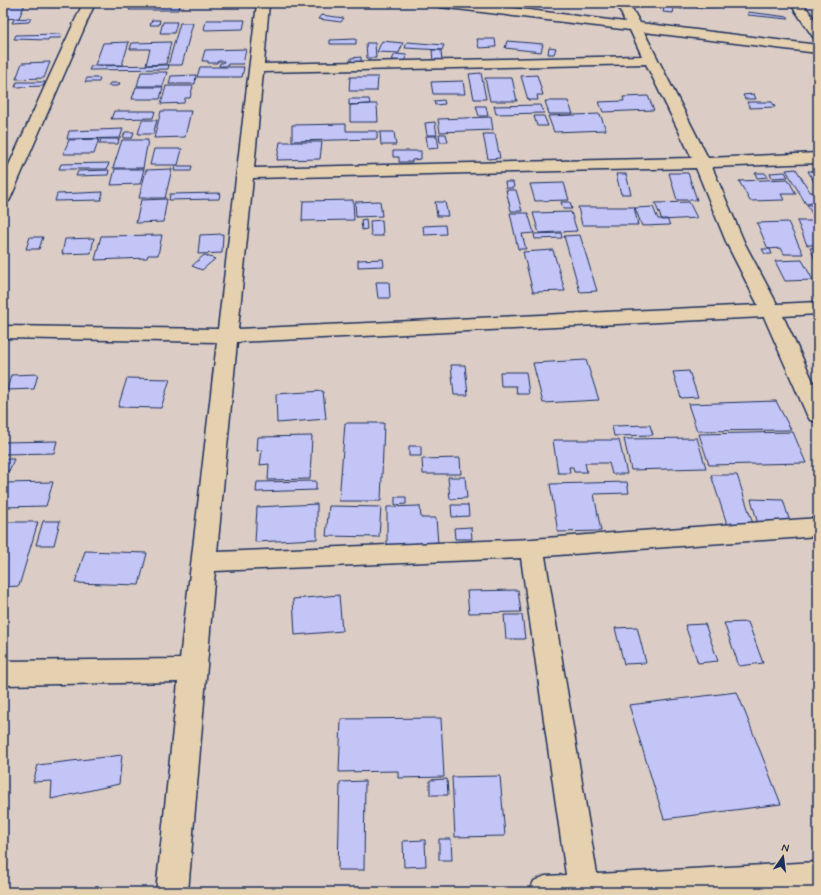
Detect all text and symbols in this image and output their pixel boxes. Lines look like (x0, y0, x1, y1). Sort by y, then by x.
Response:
north arrow (763, 837, 803, 877)
text: N (780, 841, 790, 856)

